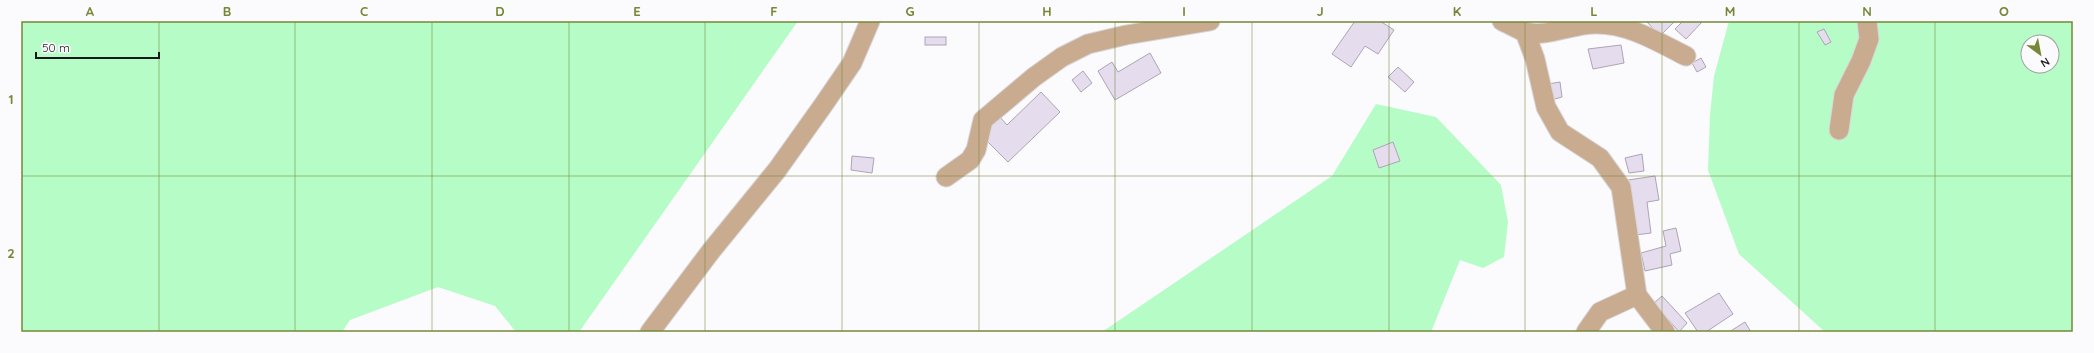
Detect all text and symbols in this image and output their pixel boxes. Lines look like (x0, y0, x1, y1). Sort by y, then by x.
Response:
text: A (86, 3, 95, 19)
text: B (223, 3, 231, 19)
text: C (360, 3, 368, 19)
text: D (495, 3, 505, 19)
text: E (633, 3, 641, 19)
text: F (770, 3, 778, 19)
text: G (905, 3, 915, 19)
text: H (1042, 3, 1052, 19)
text: I (1182, 3, 1186, 19)
text: J (1316, 3, 1324, 19)
text: K (1453, 3, 1462, 19)
text: L (1590, 3, 1598, 19)
text: M (1725, 3, 1735, 19)
text: N (1862, 3, 1872, 19)
text: O (1999, 3, 2009, 19)
scale bar (36, 34, 159, 60)
north arrow (2020, 34, 2060, 74)
text: 50 m (42, 40, 70, 55)
text: N (2038, 54, 2052, 71)
text: 1 (8, 91, 14, 107)
text: 2 (7, 245, 15, 261)

